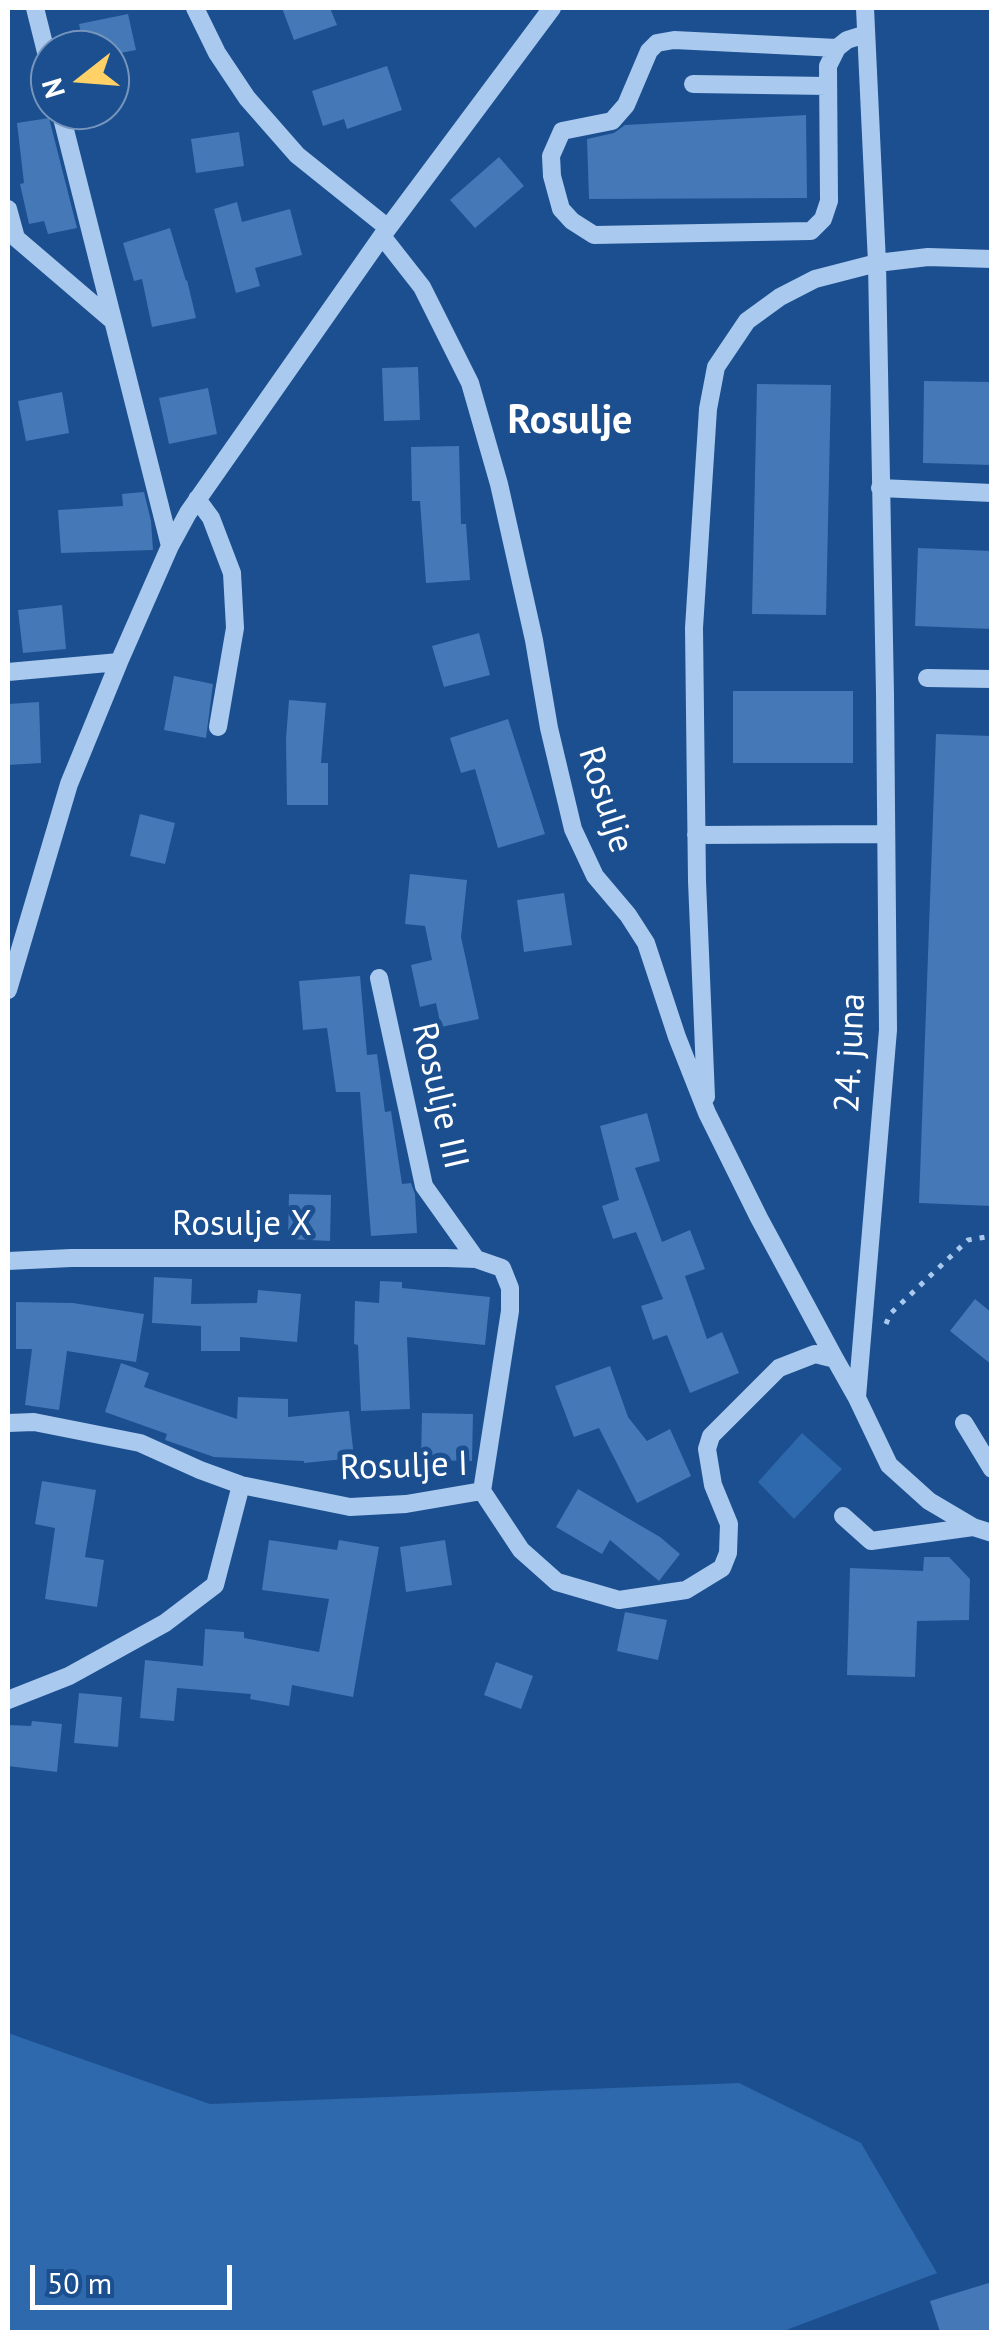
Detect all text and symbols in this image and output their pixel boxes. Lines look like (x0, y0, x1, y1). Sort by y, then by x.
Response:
north arrow (30, 30, 130, 130)
text: N (32, 74, 73, 103)
district label: Rosulje (508, 398, 632, 446)
street label: Rosulje (568, 742, 642, 858)
street label: 24. juna (827, 992, 875, 1114)
street label: Rosulje III (402, 1019, 476, 1173)
street label: Rosulje X (172, 1204, 312, 1246)
street label: Rosulje I (339, 1444, 469, 1490)
scale bar (35, 2245, 238, 2307)
text: 50 m (47, 2263, 112, 2302)

